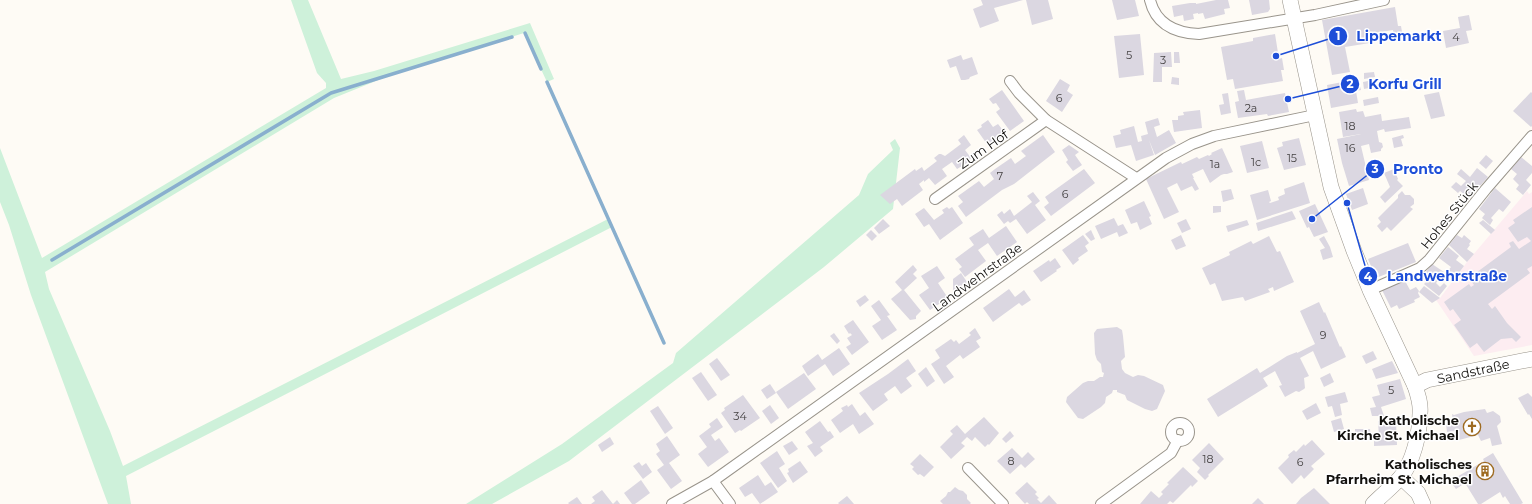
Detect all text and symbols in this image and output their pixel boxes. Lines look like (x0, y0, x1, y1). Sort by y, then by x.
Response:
callout: Lippemarkt (1328, 23, 1450, 49)
text: Lippemarkt (1356, 27, 1442, 45)
text: 1 (1336, 28, 1340, 43)
house number: 4 (1452, 30, 1460, 44)
house number: 5 (1126, 48, 1132, 62)
house number: 3 (1160, 53, 1166, 67)
callout: Korfu Grill (1340, 71, 1450, 97)
text: Korfu Grill (1368, 75, 1442, 93)
text: 2 (1346, 76, 1354, 91)
house number: 6 (1056, 91, 1063, 105)
house number: 2a (1245, 101, 1257, 115)
house number: 18 (1345, 119, 1356, 133)
street label: Zum Hof (955, 126, 1012, 172)
house number: 16 (1345, 141, 1356, 155)
house number: 15 (1287, 151, 1297, 165)
house number: 1c (1251, 155, 1261, 169)
callout: Pronto (1365, 156, 1450, 182)
house number: 1a (1210, 157, 1220, 171)
text: Pronto (1393, 160, 1443, 178)
text: 3 (1370, 161, 1379, 176)
house number: 7 (997, 169, 1003, 183)
street label: Hohes Stück (1417, 178, 1481, 252)
house number: 6 (1062, 187, 1069, 201)
street label: Landwehrstraße (929, 239, 1025, 315)
callout: Landwehrstraße (1358, 263, 1515, 289)
text: Landwehrstraße (1387, 267, 1507, 285)
text: 4 (1364, 269, 1373, 284)
house number: 9 (1320, 328, 1327, 342)
street label: Sandstraße (1435, 355, 1511, 386)
house number: 5 (1388, 383, 1394, 397)
house number: 34 (733, 409, 747, 423)
place label: Katholische Kirche St. Michael (1337, 412, 1459, 443)
church icon: Katholische Kirche St. Michael (1462, 417, 1482, 437)
house number: 18 (1203, 452, 1214, 466)
house number: 8 (1007, 454, 1015, 468)
house number: 6 (1297, 455, 1304, 469)
place label: Katholisches Pfarrheim St. Michael (1326, 456, 1472, 487)
building icon: Katholisches Pfarrheim St. Michael (1475, 461, 1495, 481)

